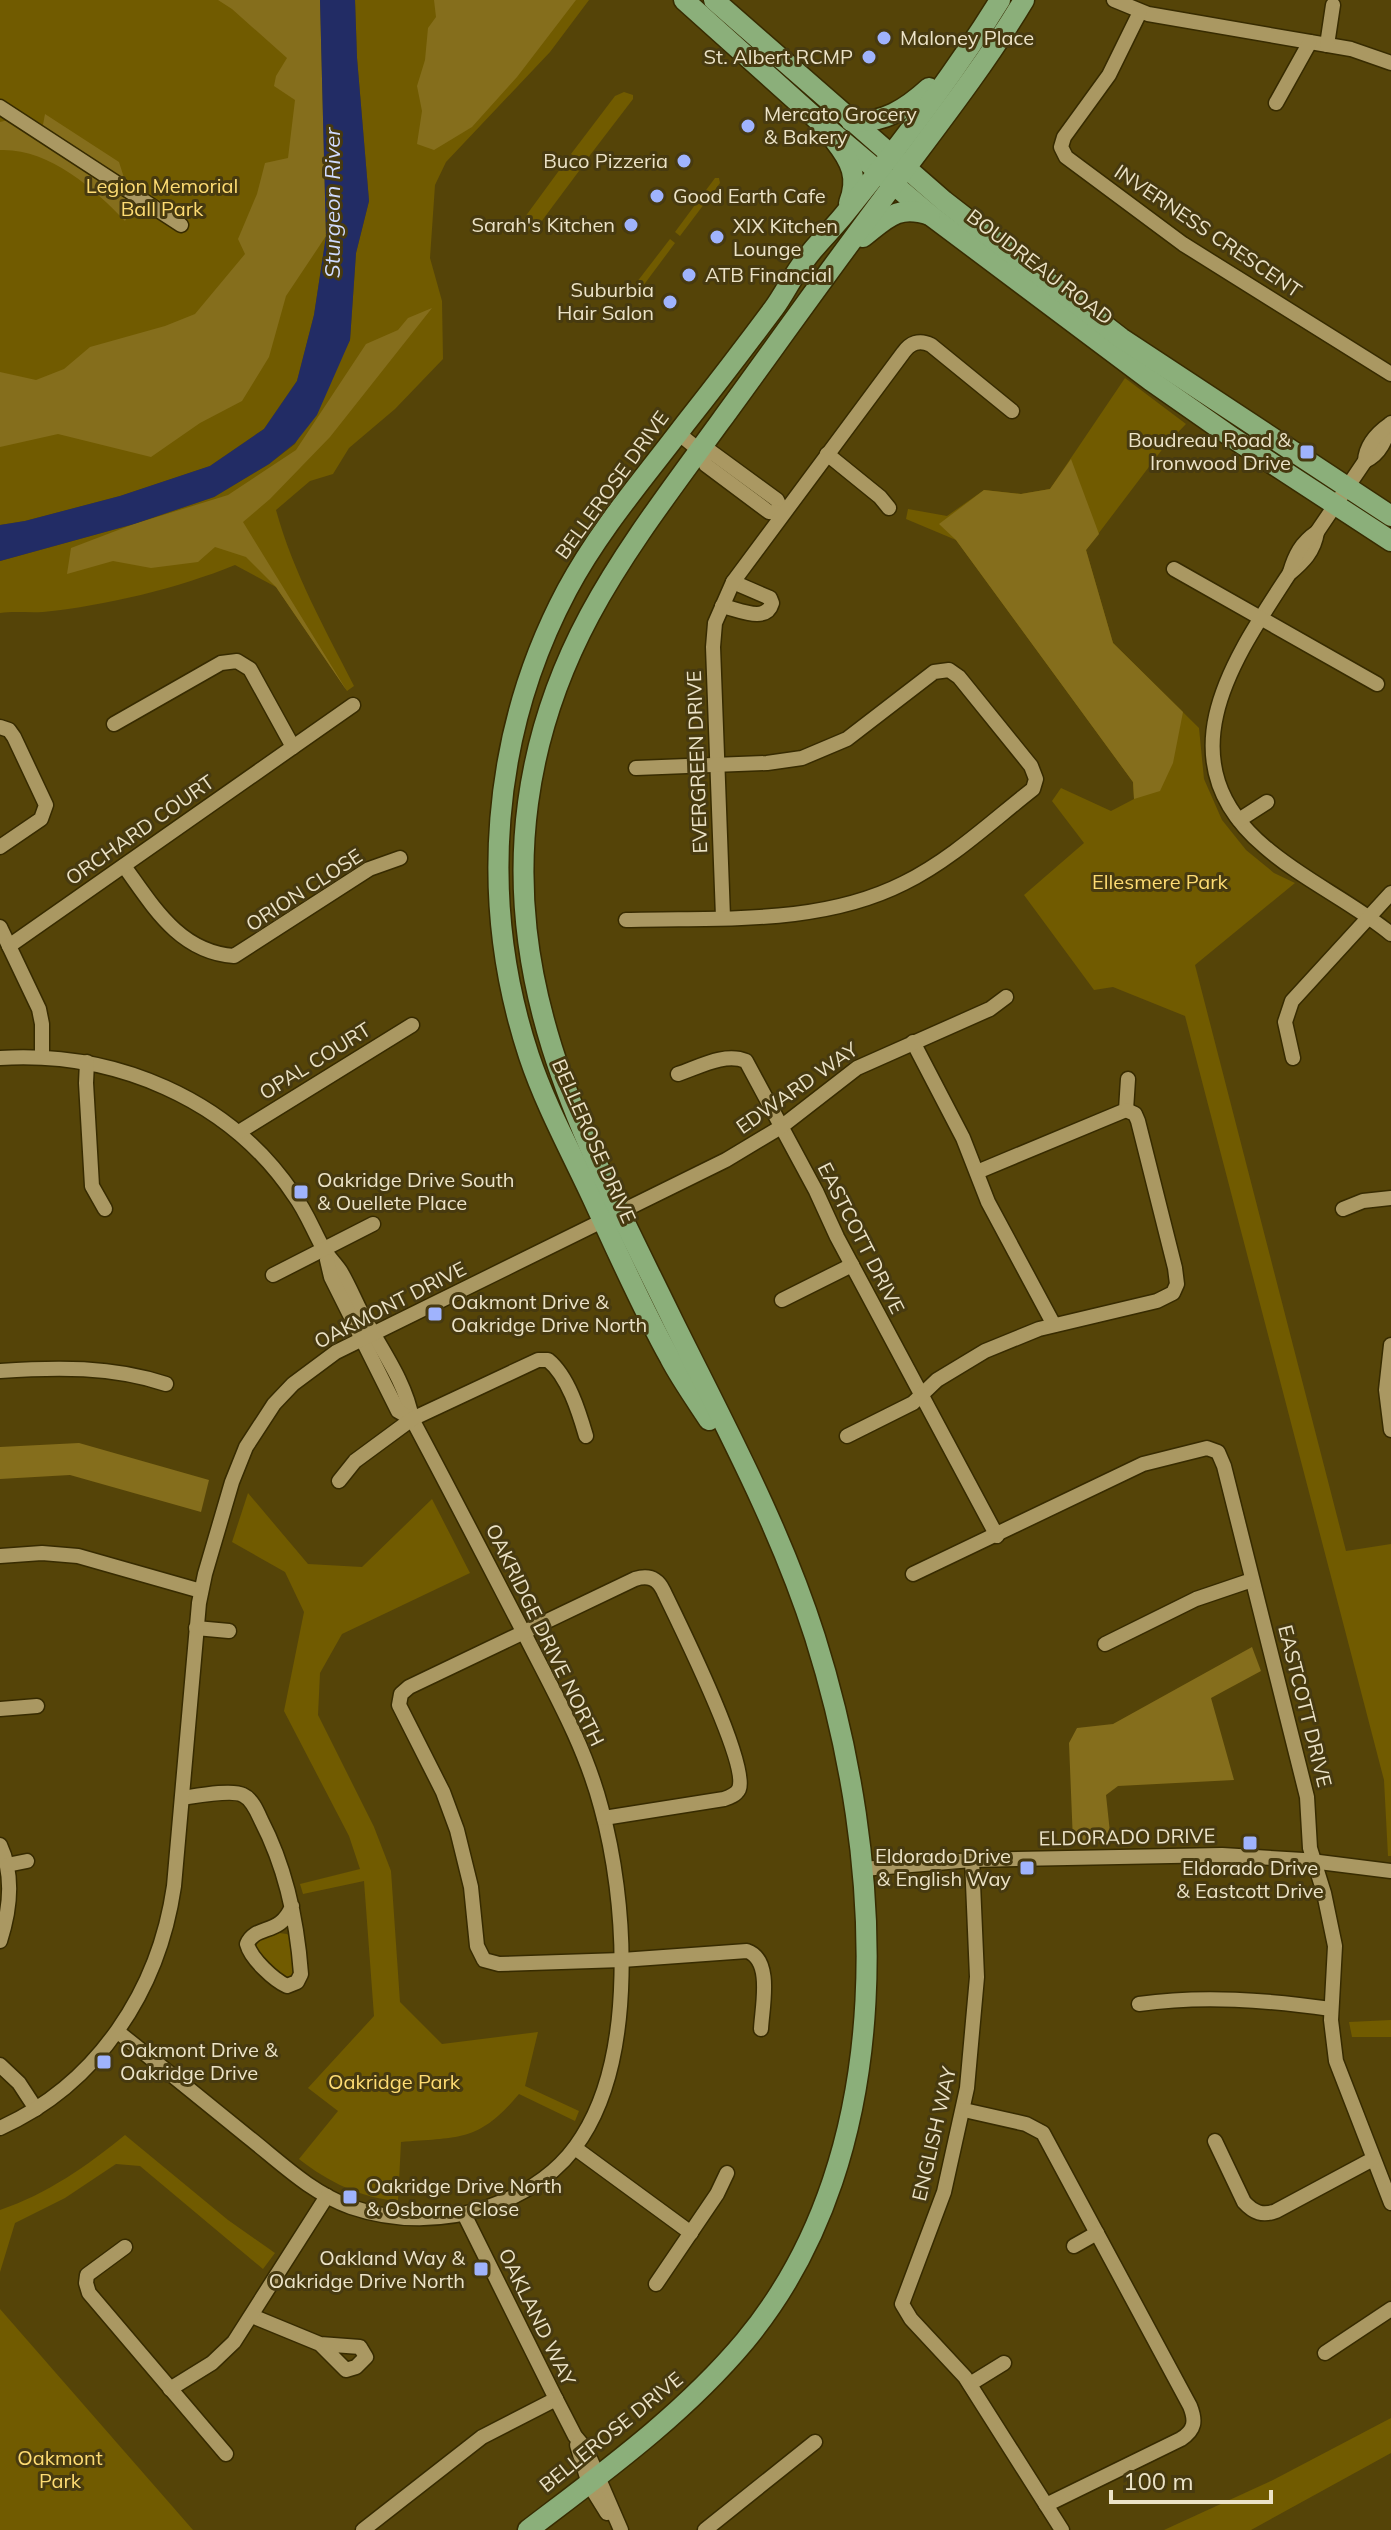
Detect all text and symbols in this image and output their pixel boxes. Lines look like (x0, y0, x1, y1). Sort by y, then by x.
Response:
place label: Maloney Place (900, 25, 1034, 50)
marker: Maloney Place (875, 29, 893, 47)
place label: St. Albert RCMP (704, 44, 853, 69)
marker: St. Albert RCMP (860, 48, 878, 66)
place label: Mercato Grocery & Bakery (764, 101, 917, 149)
marker: Mercato Grocery & Bakery (739, 117, 757, 135)
water label: Sturgeon River (318, 127, 346, 278)
place label: Buco Pizzeria (543, 148, 668, 173)
marker: Buco Pizzeria (675, 152, 693, 170)
street label: INVERNESS CRESCENT (1110, 159, 1307, 303)
park label: Legion Memorial Ball Park (86, 173, 238, 221)
place label: Good Earth Cafe (673, 183, 826, 208)
marker: Good Earth Cafe (648, 187, 666, 205)
street label: BOUDREAU ROAD (962, 203, 1118, 330)
place label: Sarah's Kitchen (472, 212, 615, 237)
place label: XIX Kitchen Lounge (733, 213, 838, 261)
marker: Sarah's Kitchen (622, 216, 640, 234)
marker: XIX Kitchen Lounge (708, 228, 726, 246)
place label: ATB Financial (705, 262, 832, 287)
marker: ATB Financial (680, 266, 698, 284)
place label: Suburbia Hair Salon (557, 277, 654, 325)
marker: Suburbia Hair Salon (661, 293, 679, 311)
street label: BELLEROSE DRIVE (549, 406, 674, 564)
place label: Boudreau Road & Ironwood Drive (1128, 427, 1292, 475)
marker: Boudreau Road & Ironwood Drive (1298, 443, 1316, 461)
street label: EVERGREEN DRIVE (681, 670, 712, 854)
street label: ORCHARD COURT (61, 769, 219, 890)
street label: ORION CLOSE (241, 843, 367, 936)
park label: Ellesmere Park (1092, 869, 1229, 894)
street label: OPAL COURT (254, 1016, 375, 1105)
street label: EDWARD WAY (731, 1036, 863, 1139)
street label: BELLEROSE DRIVE (547, 1055, 642, 1227)
street label: EASTCOTT DRIVE (813, 1158, 910, 1318)
place label: Oakridge Drive South & Ouellete Place (317, 1167, 515, 1215)
marker: Oakridge Drive South & Ouellete Place (292, 1183, 310, 1201)
street label: OAKMONT DRIVE (310, 1255, 470, 1354)
place label: Oakmont Drive & Oakridge Drive North (451, 1289, 647, 1337)
marker: Oakmont Drive & Oakridge Drive North (426, 1305, 444, 1323)
street label: OAKRIDGE DRIVE NORTH (481, 1520, 610, 1750)
street label: EASTCOTT DRIVE (1273, 1622, 1338, 1790)
street label: ELDORADO DRIVE (1038, 1822, 1216, 1851)
marker: Eldorado Drive & Eastcott Drive (1241, 1834, 1259, 1852)
place label: Eldorado Drive & English Way (875, 1843, 1011, 1891)
place label: Eldorado Drive & Eastcott Drive (1176, 1855, 1324, 1903)
marker: Eldorado Drive & English Way (1018, 1859, 1036, 1877)
place label: Oakmont Drive & Oakridge Drive (120, 2037, 278, 2085)
marker: Oakmont Drive & Oakridge Drive (95, 2053, 113, 2071)
street label: ENGLISH WAY (906, 2063, 961, 2203)
park label: Oakridge Park (328, 2069, 461, 2094)
place label: Oakridge Drive North & Osborne Close (366, 2173, 562, 2221)
marker: Oakridge Drive North & Osborne Close (341, 2188, 359, 2206)
street label: OAKLAND WAY (493, 2244, 582, 2390)
place label: Oakland Way & Oakridge Drive North (269, 2245, 466, 2293)
marker: Oakland Way & Oakridge Drive North (472, 2260, 490, 2278)
street label: BELLEROSE DRIVE (534, 2366, 687, 2497)
park label: Oakmont Park (17, 2445, 103, 2493)
scale bar (1111, 2454, 1271, 2504)
text: 100 m (1123, 2466, 1194, 2496)

